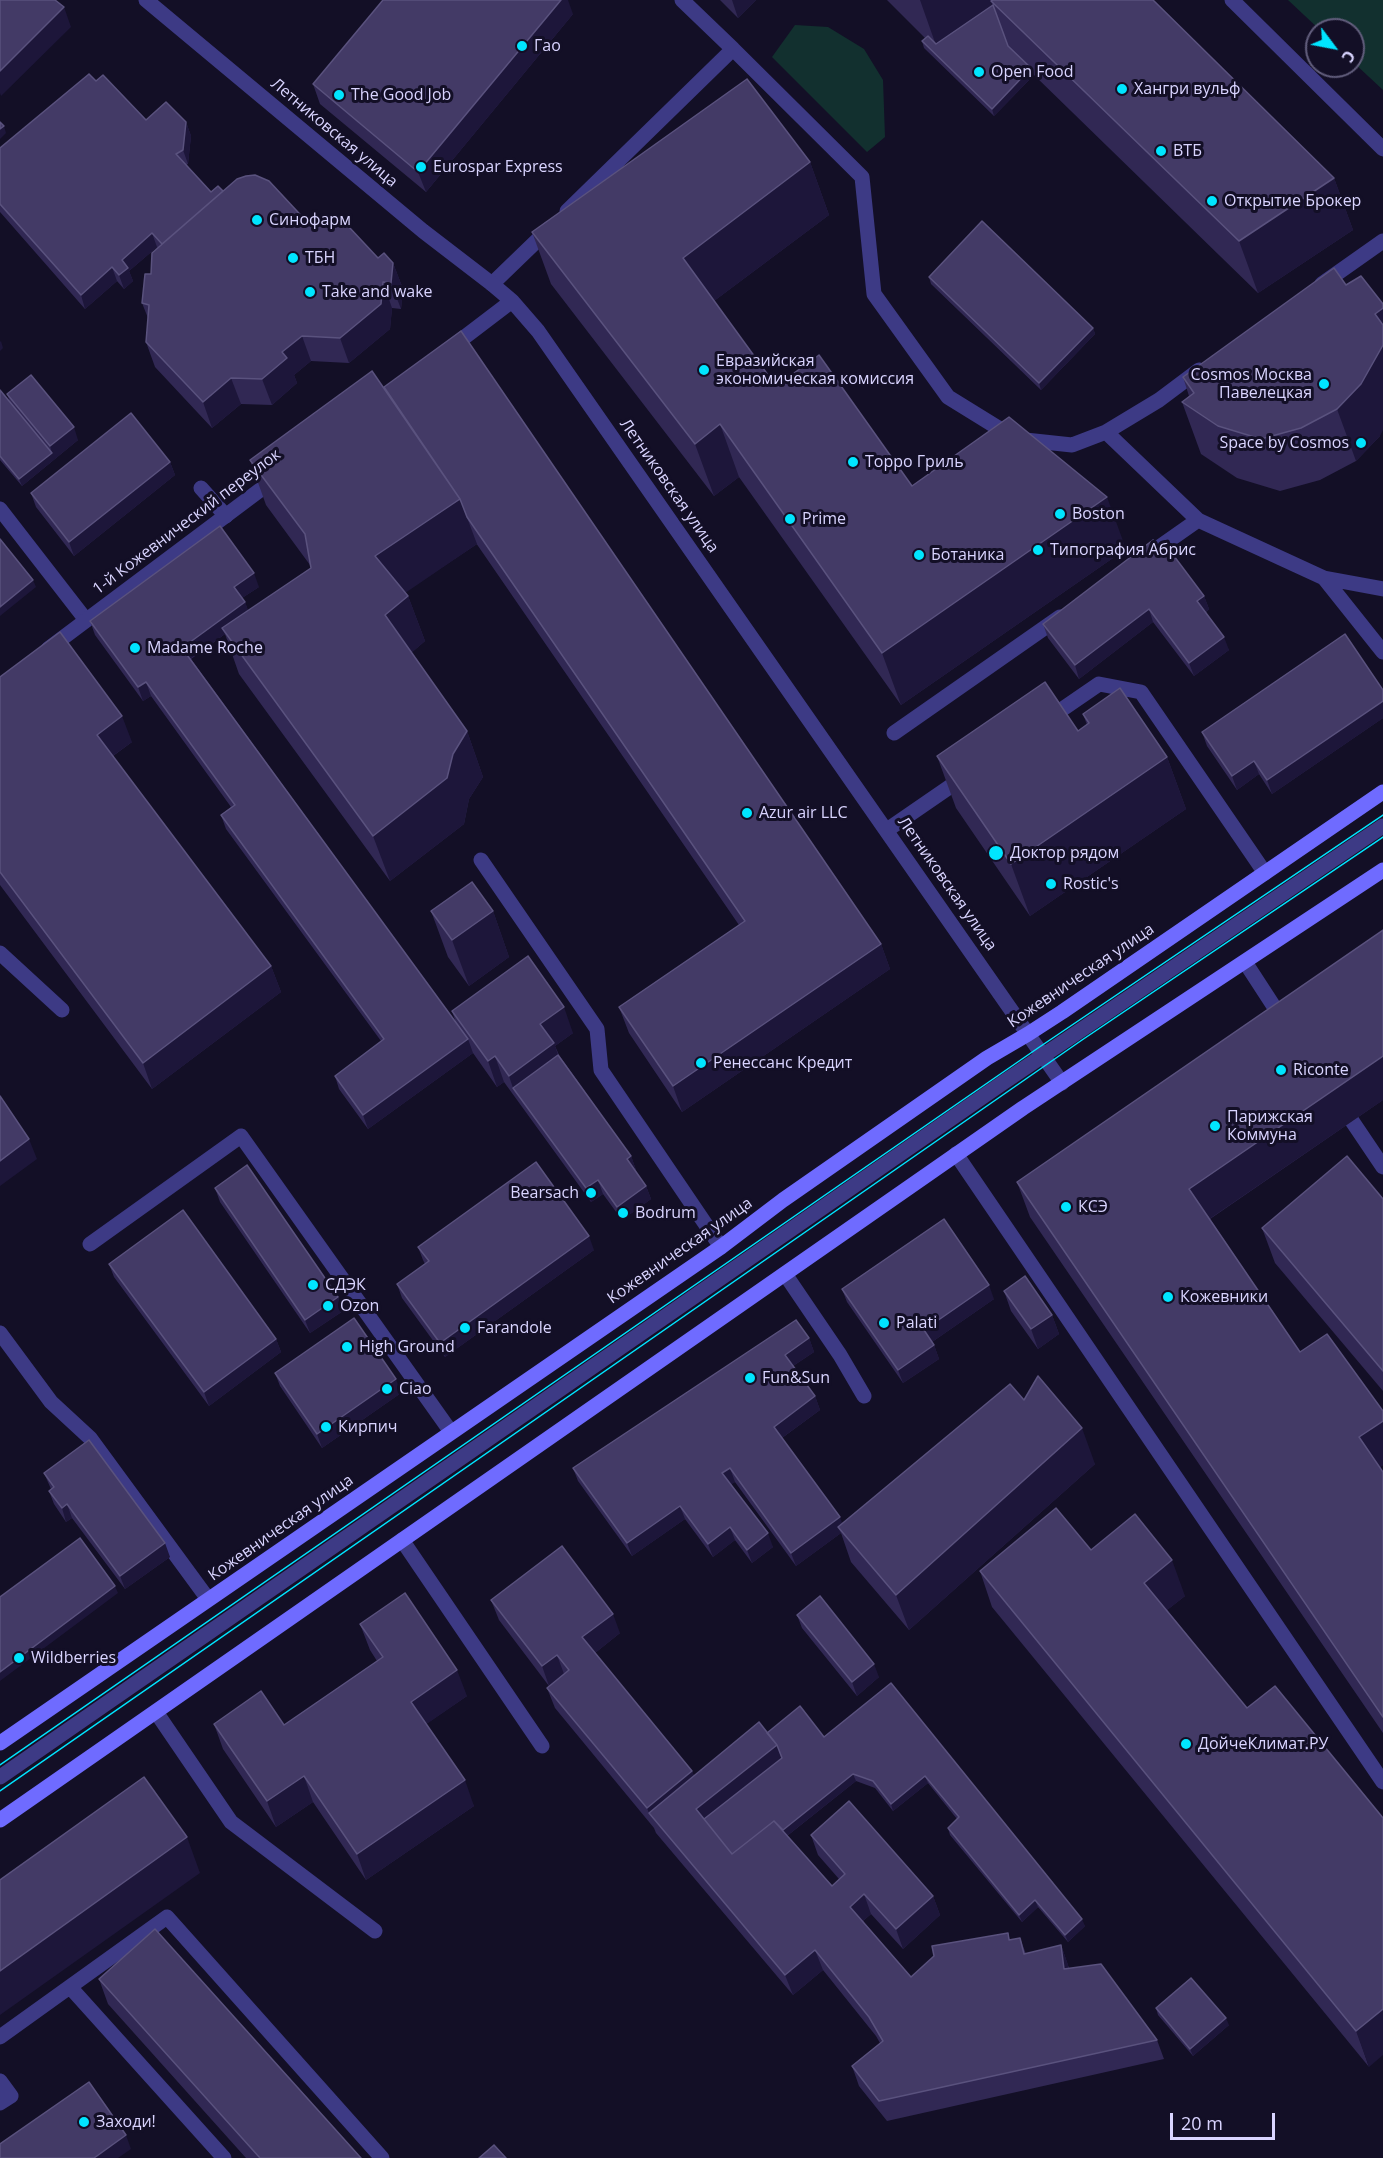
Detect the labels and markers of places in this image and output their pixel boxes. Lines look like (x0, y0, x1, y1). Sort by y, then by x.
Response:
place label: Гао (534, 36, 561, 56)
marker: Гао (515, 39, 529, 53)
place label: Open Food (991, 62, 1073, 82)
marker: Open Food (972, 65, 986, 79)
place label: Хангри вульф (1134, 79, 1241, 99)
marker: Хангри вульф (1115, 82, 1129, 96)
place label: The Good Job (351, 85, 451, 105)
marker: The Good Job (332, 88, 346, 102)
place label: ВТБ (1173, 141, 1202, 161)
marker: ВТБ (1154, 144, 1168, 158)
place label: Eurospar Express (433, 157, 563, 177)
marker: Eurospar Express (414, 160, 428, 174)
place label: Открытие Брокер (1224, 191, 1361, 211)
marker: Открытие Брокер (1205, 194, 1219, 208)
place label: Синофарм (269, 210, 351, 230)
marker: Синофарм (250, 213, 264, 227)
place label: ТБН (305, 248, 335, 268)
marker: ТБН (286, 251, 300, 265)
place label: Take and wake (322, 282, 433, 302)
marker: Take and wake (303, 285, 317, 299)
place label: Евразийская экономическая комиссия (716, 351, 914, 389)
marker: Евразийская экономическая комиссия (697, 363, 711, 377)
place label: Cosmos Москва Павелецкая (1190, 365, 1312, 403)
marker: Cosmos Москва Павелецкая (1317, 377, 1331, 391)
place label: Space by Cosmos (1219, 433, 1349, 453)
marker: Space by Cosmos (1354, 436, 1368, 450)
place label: Торро Гриль (865, 452, 964, 472)
marker: Торро Гриль (846, 455, 860, 469)
place label: Boston (1072, 504, 1125, 524)
marker: Boston (1053, 507, 1067, 521)
place label: Prime (802, 509, 846, 529)
marker: Prime (783, 512, 797, 526)
place label: Типография Абрис (1050, 540, 1196, 560)
marker: Типография Абрис (1031, 543, 1045, 557)
place label: Ботаника (931, 545, 1004, 565)
marker: Ботаника (912, 548, 926, 562)
place label: Madame Roche (147, 638, 263, 658)
marker: Madame Roche (128, 641, 142, 655)
place label: Azur air LLC (759, 803, 848, 823)
marker: Azur air LLC (740, 806, 754, 820)
place label: Доктор рядом (1010, 843, 1119, 863)
marker: Доктор рядом (987, 844, 1005, 862)
place label: Rostic's (1063, 874, 1119, 894)
marker: Rostic's (1044, 877, 1058, 891)
place label: Ренессанс Кредит (713, 1053, 852, 1073)
marker: Ренессанс Кредит (694, 1056, 708, 1070)
place label: Riconte (1293, 1060, 1349, 1080)
marker: Riconte (1274, 1063, 1288, 1077)
place label: Парижская Коммуна (1227, 1107, 1313, 1145)
marker: Парижская Коммуна (1208, 1119, 1222, 1133)
place label: Bearsach (510, 1183, 579, 1203)
marker: Bearsach (584, 1186, 598, 1200)
place label: КСЭ (1078, 1197, 1108, 1217)
marker: КСЭ (1059, 1200, 1073, 1214)
place label: Bodrum (635, 1203, 696, 1223)
marker: Bodrum (616, 1206, 630, 1220)
place label: СДЭК (325, 1275, 366, 1295)
marker: СДЭК (306, 1278, 320, 1292)
place label: Кожевники (1180, 1287, 1268, 1307)
marker: Кожевники (1161, 1290, 1175, 1304)
place label: Ozon (340, 1296, 379, 1316)
marker: Ozon (321, 1299, 335, 1313)
place label: Palati (896, 1313, 937, 1333)
marker: Palati (877, 1316, 891, 1330)
place label: Farandole (477, 1318, 552, 1338)
marker: Farandole (458, 1321, 472, 1335)
place label: High Ground (359, 1337, 455, 1357)
marker: High Ground (340, 1340, 354, 1354)
place label: Fun&Sun (762, 1368, 830, 1388)
marker: Fun&Sun (743, 1371, 757, 1385)
place label: Ciao (399, 1379, 432, 1399)
marker: Ciao (380, 1382, 394, 1396)
place label: Кирпич (338, 1417, 398, 1437)
marker: Кирпич (319, 1420, 333, 1434)
place label: Wildberries (31, 1648, 116, 1668)
marker: Wildberries (12, 1651, 26, 1665)
place label: ДойчеКлимат.РУ (1198, 1734, 1328, 1754)
marker: ДойчеКлимат.РУ (1179, 1737, 1193, 1751)
place label: Заходи! (96, 2112, 156, 2132)
marker: Заходи! (77, 2115, 91, 2129)

